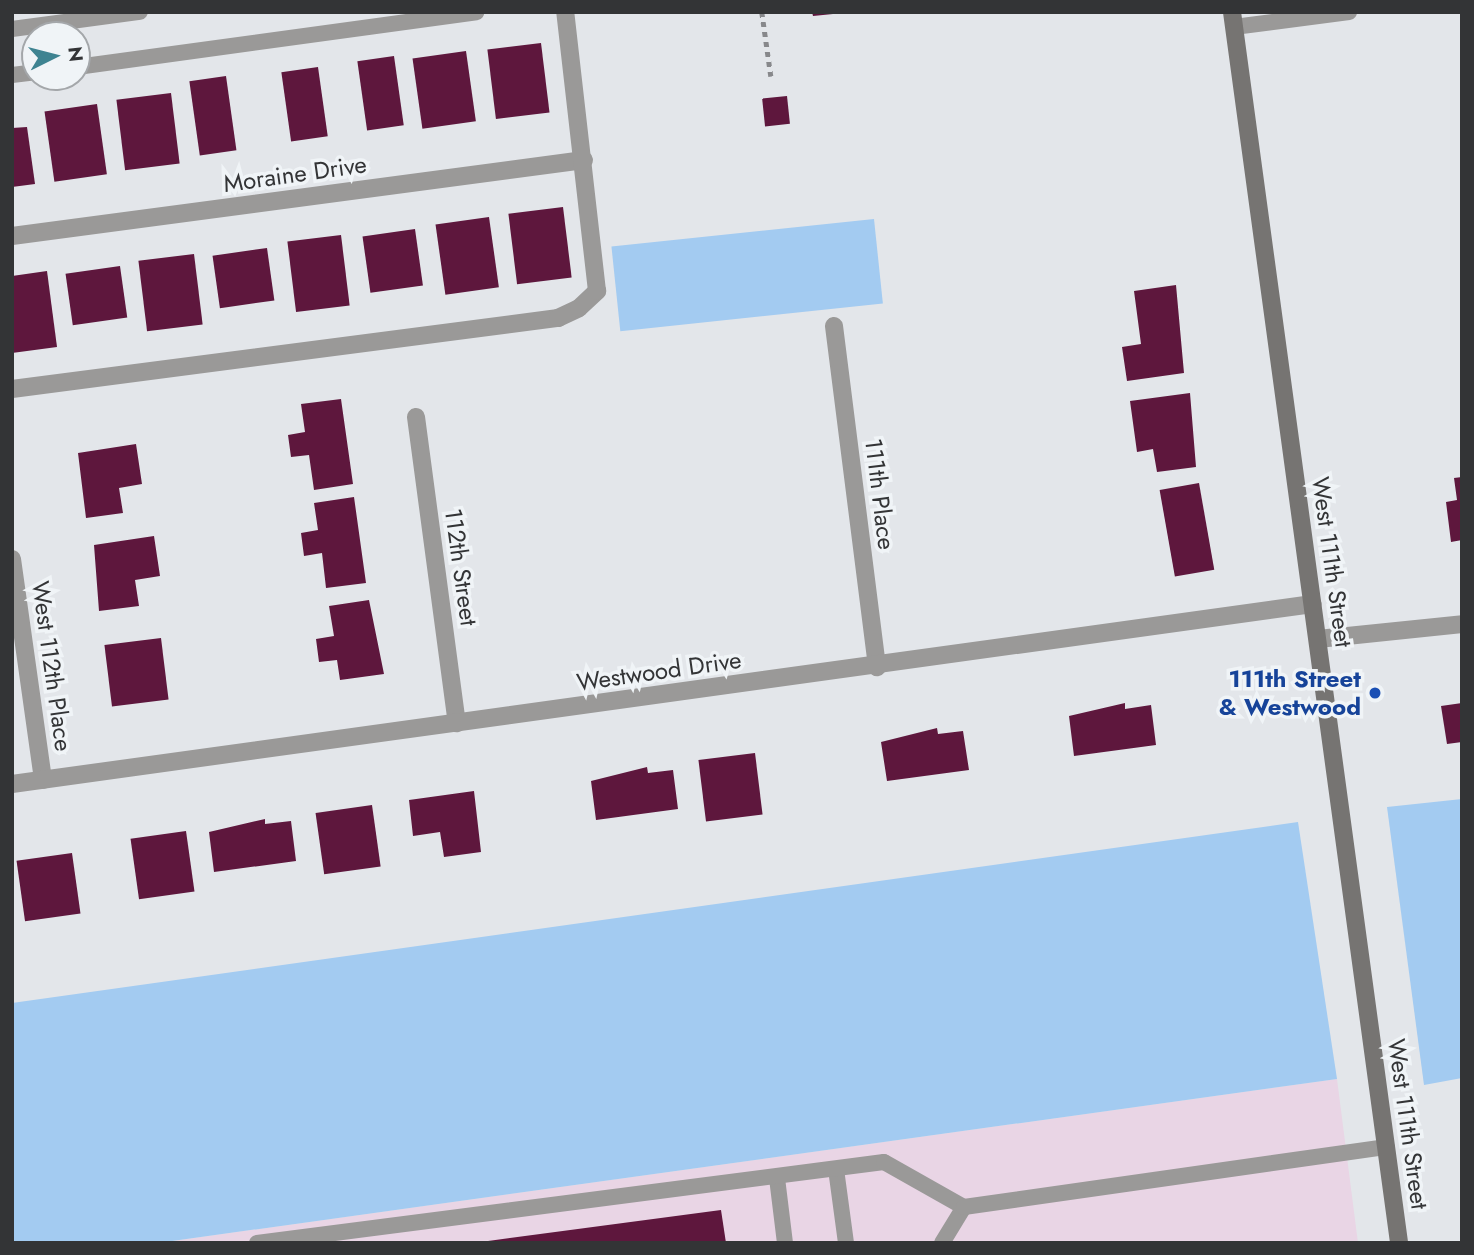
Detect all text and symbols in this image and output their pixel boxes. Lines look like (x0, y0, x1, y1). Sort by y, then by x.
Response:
north arrow (21, 21, 91, 91)
text: N (61, 45, 90, 63)
street label: Moraine Drive (222, 150, 368, 198)
street label: 111th Place (859, 437, 901, 551)
street label: West 111th Street (1306, 475, 1358, 649)
street label: 112th Street (439, 507, 483, 627)
street label: West 112th Place (26, 579, 78, 753)
street label: Westwood Drive (575, 645, 743, 697)
place label: 111th Street & Westwood (1219, 665, 1361, 721)
marker: 111th Street & Westwood (1367, 685, 1383, 701)
street label: West 111th Street (1382, 1037, 1434, 1211)

